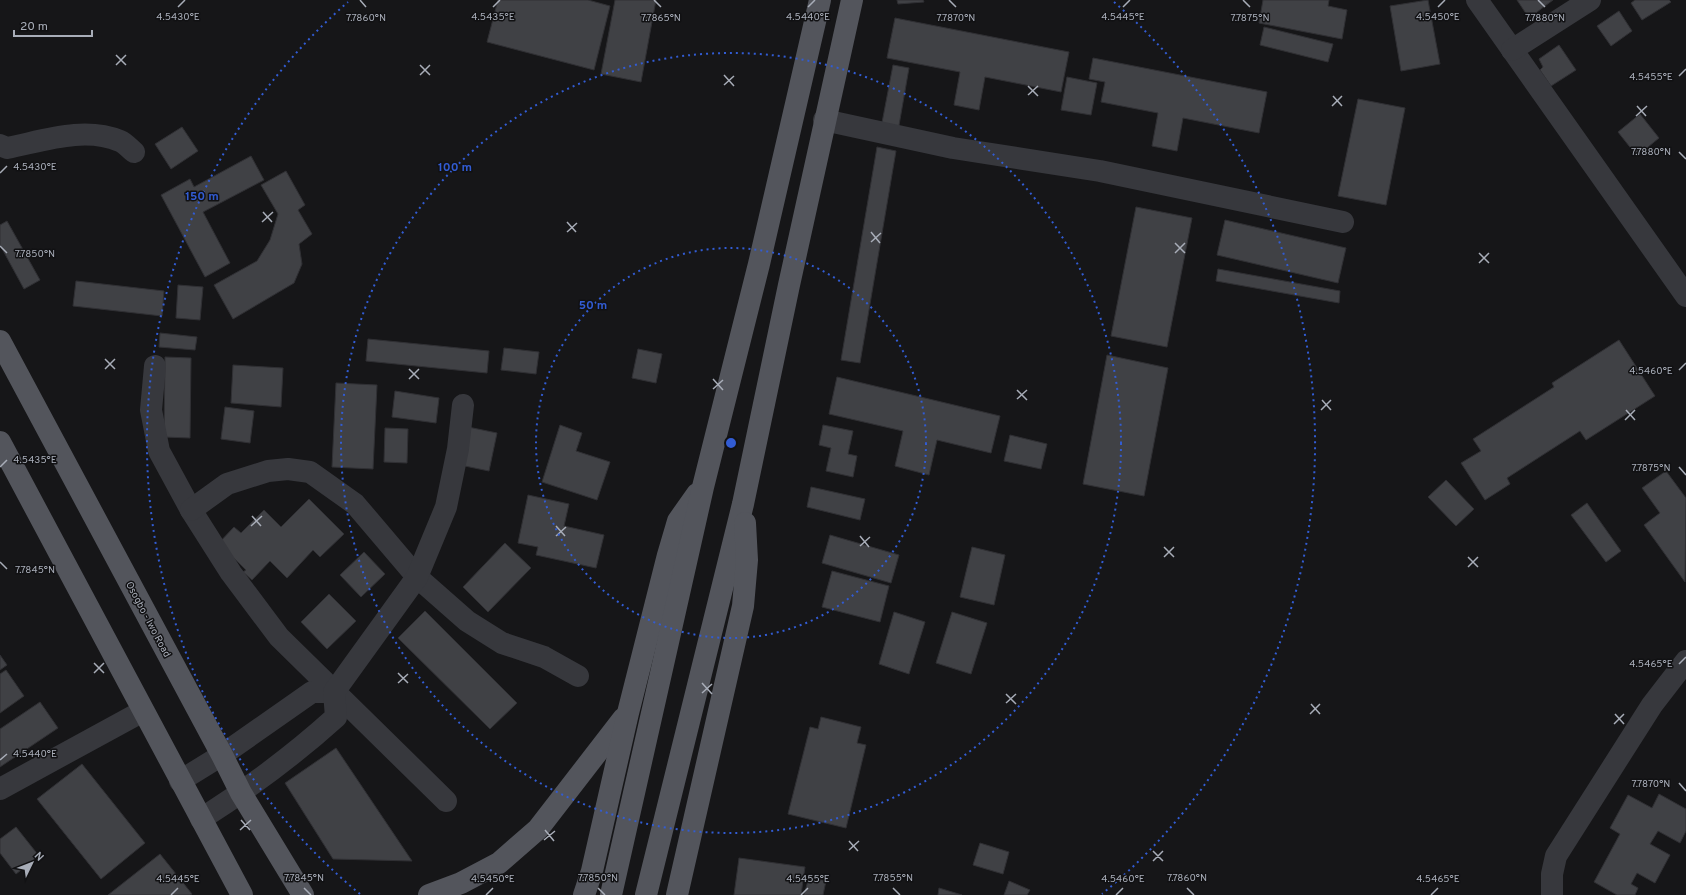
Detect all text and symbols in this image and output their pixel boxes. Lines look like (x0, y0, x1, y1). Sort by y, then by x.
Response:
text: 4.5430°E (156, 11, 200, 24)
text: 4.5435°E (471, 11, 515, 24)
text: 4.5440°E (786, 11, 830, 24)
text: 4.5445°E (1101, 11, 1145, 24)
text: 4.5450°E (1416, 11, 1460, 24)
scale bar (14, 12, 92, 38)
text: 7.7860°N (346, 12, 386, 25)
text: 7.7865°N (641, 12, 681, 25)
text: 7.7870°N (937, 12, 975, 25)
text: 7.7875°N (1230, 12, 1270, 25)
text: 7.7880°N (1525, 12, 1565, 25)
text: 20 m (20, 19, 48, 35)
text: 4.5455°E (1629, 71, 1673, 84)
text: 7.7880°N (1631, 146, 1671, 159)
text: 100 m (438, 160, 472, 176)
text: 4.5430°E (13, 161, 57, 174)
text: 150 m (185, 189, 219, 205)
text: 7.7850°N (15, 248, 55, 261)
text: 50 m (579, 298, 607, 314)
text: 4.5460°E (1629, 365, 1673, 378)
centre of rings (724, 436, 738, 450)
text: 4.5435°E (13, 454, 57, 467)
text: 7.7875°N (1631, 462, 1671, 475)
text: 7.7845°N (15, 564, 55, 577)
street label: Osogbo - Iwo Road (122, 580, 173, 660)
text: 4.5465°E (1629, 658, 1673, 671)
text: 4.5440°E (13, 748, 57, 761)
text: 7.7870°N (1632, 778, 1670, 791)
north arrow (12, 843, 52, 883)
text: N (31, 849, 46, 865)
text: 7.7845°N (284, 872, 324, 885)
text: 7.7850°N (578, 872, 618, 885)
text: 7.7855°N (873, 872, 913, 885)
text: 7.7860°N (1167, 872, 1207, 885)
text: 4.5445°E (156, 873, 200, 886)
text: 4.5450°E (471, 873, 515, 886)
text: 4.5455°E (786, 873, 830, 886)
text: 4.5460°E (1101, 873, 1145, 886)
text: 4.5465°E (1416, 873, 1460, 886)

